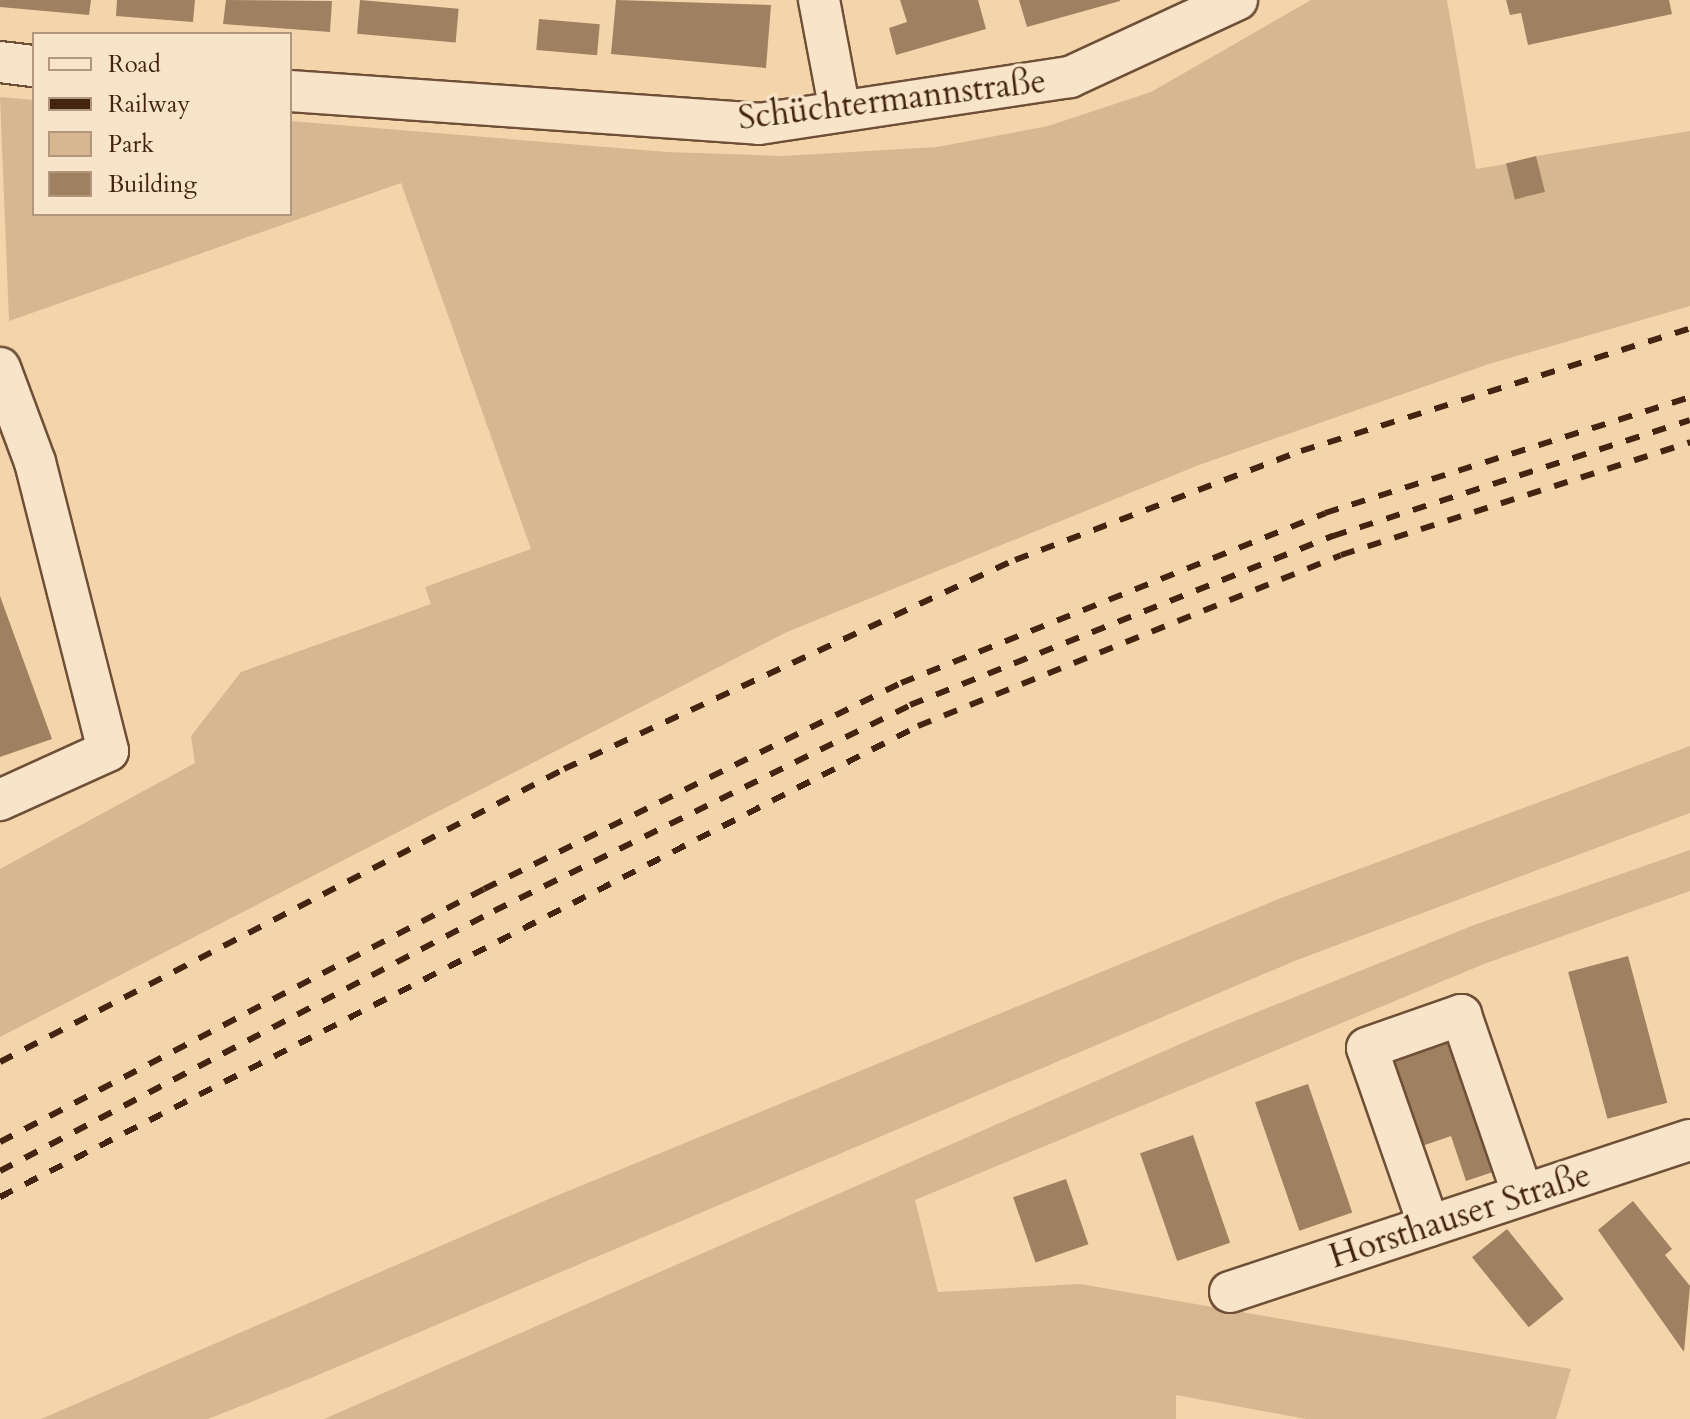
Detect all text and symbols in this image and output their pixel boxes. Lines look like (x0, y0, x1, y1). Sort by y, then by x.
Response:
legend (32, 32, 292, 216)
text: Road (108, 48, 161, 81)
street label: Schüchtermannstraße (736, 61, 1048, 139)
text: Railway (108, 88, 190, 121)
text: Park (108, 128, 154, 161)
text: Building (108, 168, 197, 201)
street label: Horsthauser Straße (1324, 1155, 1596, 1277)

